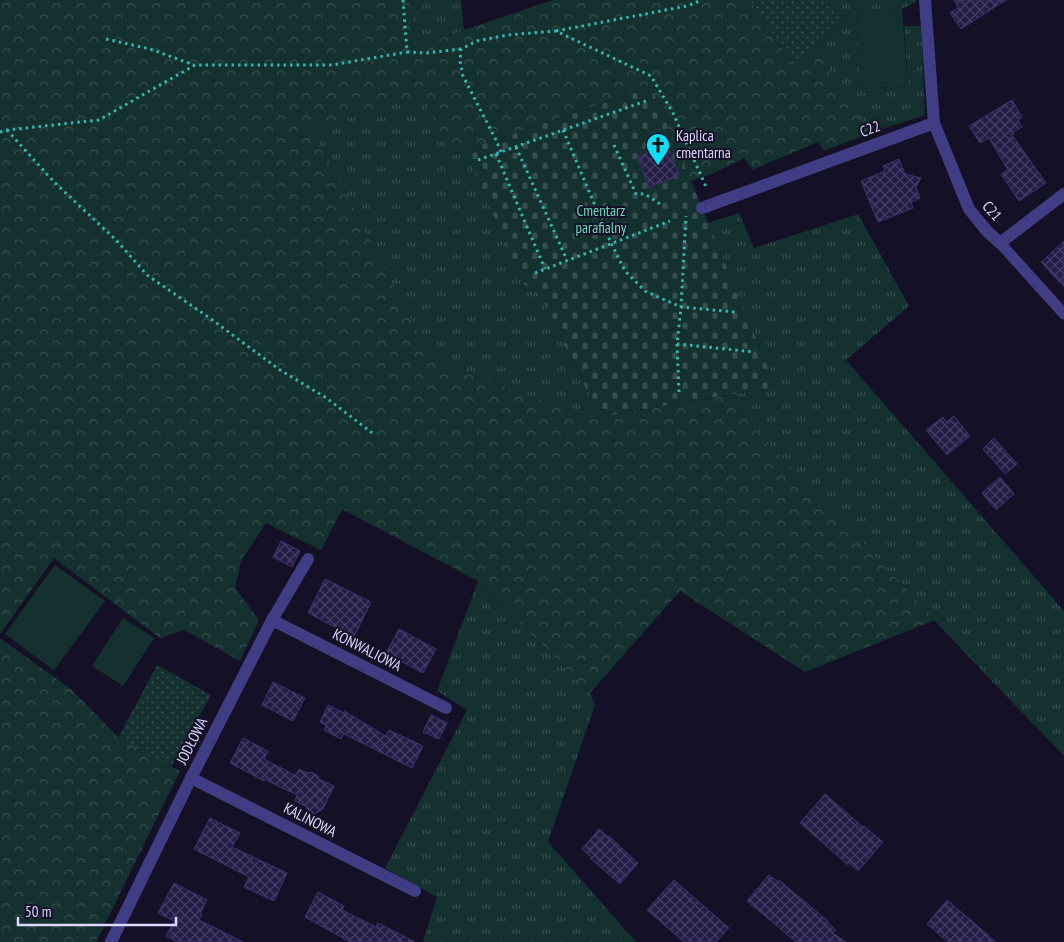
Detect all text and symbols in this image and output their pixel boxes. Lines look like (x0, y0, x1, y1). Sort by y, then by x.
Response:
street label: C22 (857, 116, 883, 141)
place label: Kaplica cmentarna (676, 126, 731, 162)
church icon: Kaplica cmentarna (645, 132, 671, 166)
street label: C21 (979, 197, 1006, 225)
park label: Cmentarz parafialny (576, 201, 627, 237)
street label: KONWALIOWA (330, 624, 406, 675)
street label: JODŁOWA (171, 713, 212, 768)
street label: KALINOWA (281, 798, 341, 841)
scale bar (18, 894, 175, 926)
text: 50 m (25, 902, 51, 921)

